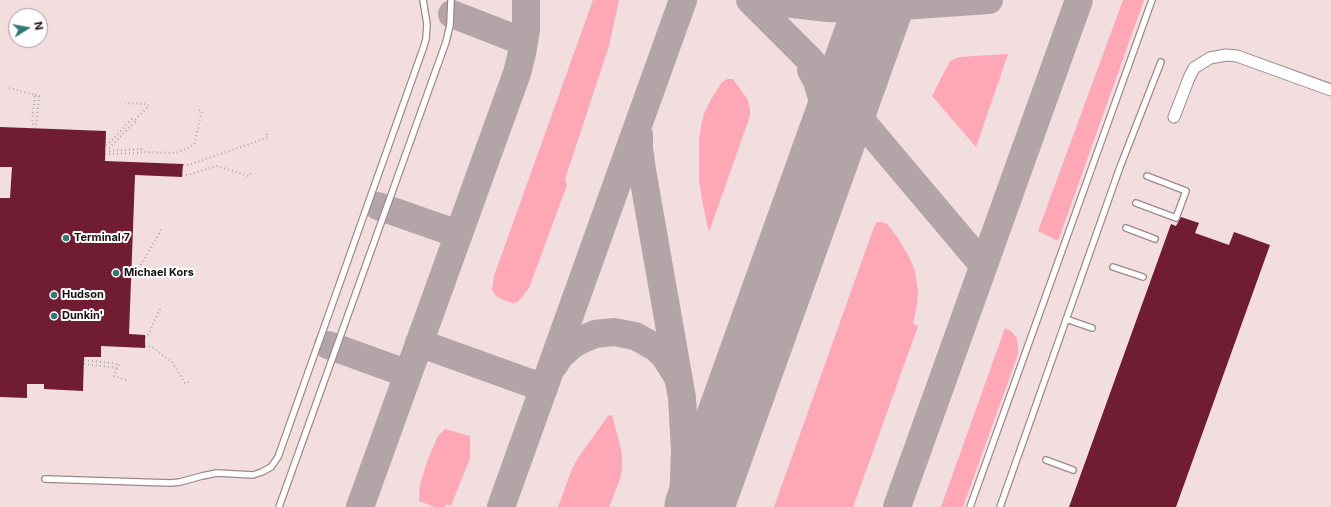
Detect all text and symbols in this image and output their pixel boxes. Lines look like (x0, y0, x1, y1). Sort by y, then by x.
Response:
north arrow (8, 8, 48, 48)
text: N (31, 20, 46, 31)
place label: Terminal 7 (74, 231, 130, 245)
marker: Terminal 7 (61, 233, 71, 243)
place label: Michael Kors (124, 266, 194, 280)
marker: Michael Kors (111, 268, 121, 278)
place label: Hudson (62, 288, 104, 302)
marker: Hudson (49, 290, 59, 300)
place label: Dunkin' (62, 309, 103, 323)
marker: Dunkin' (49, 311, 59, 321)

